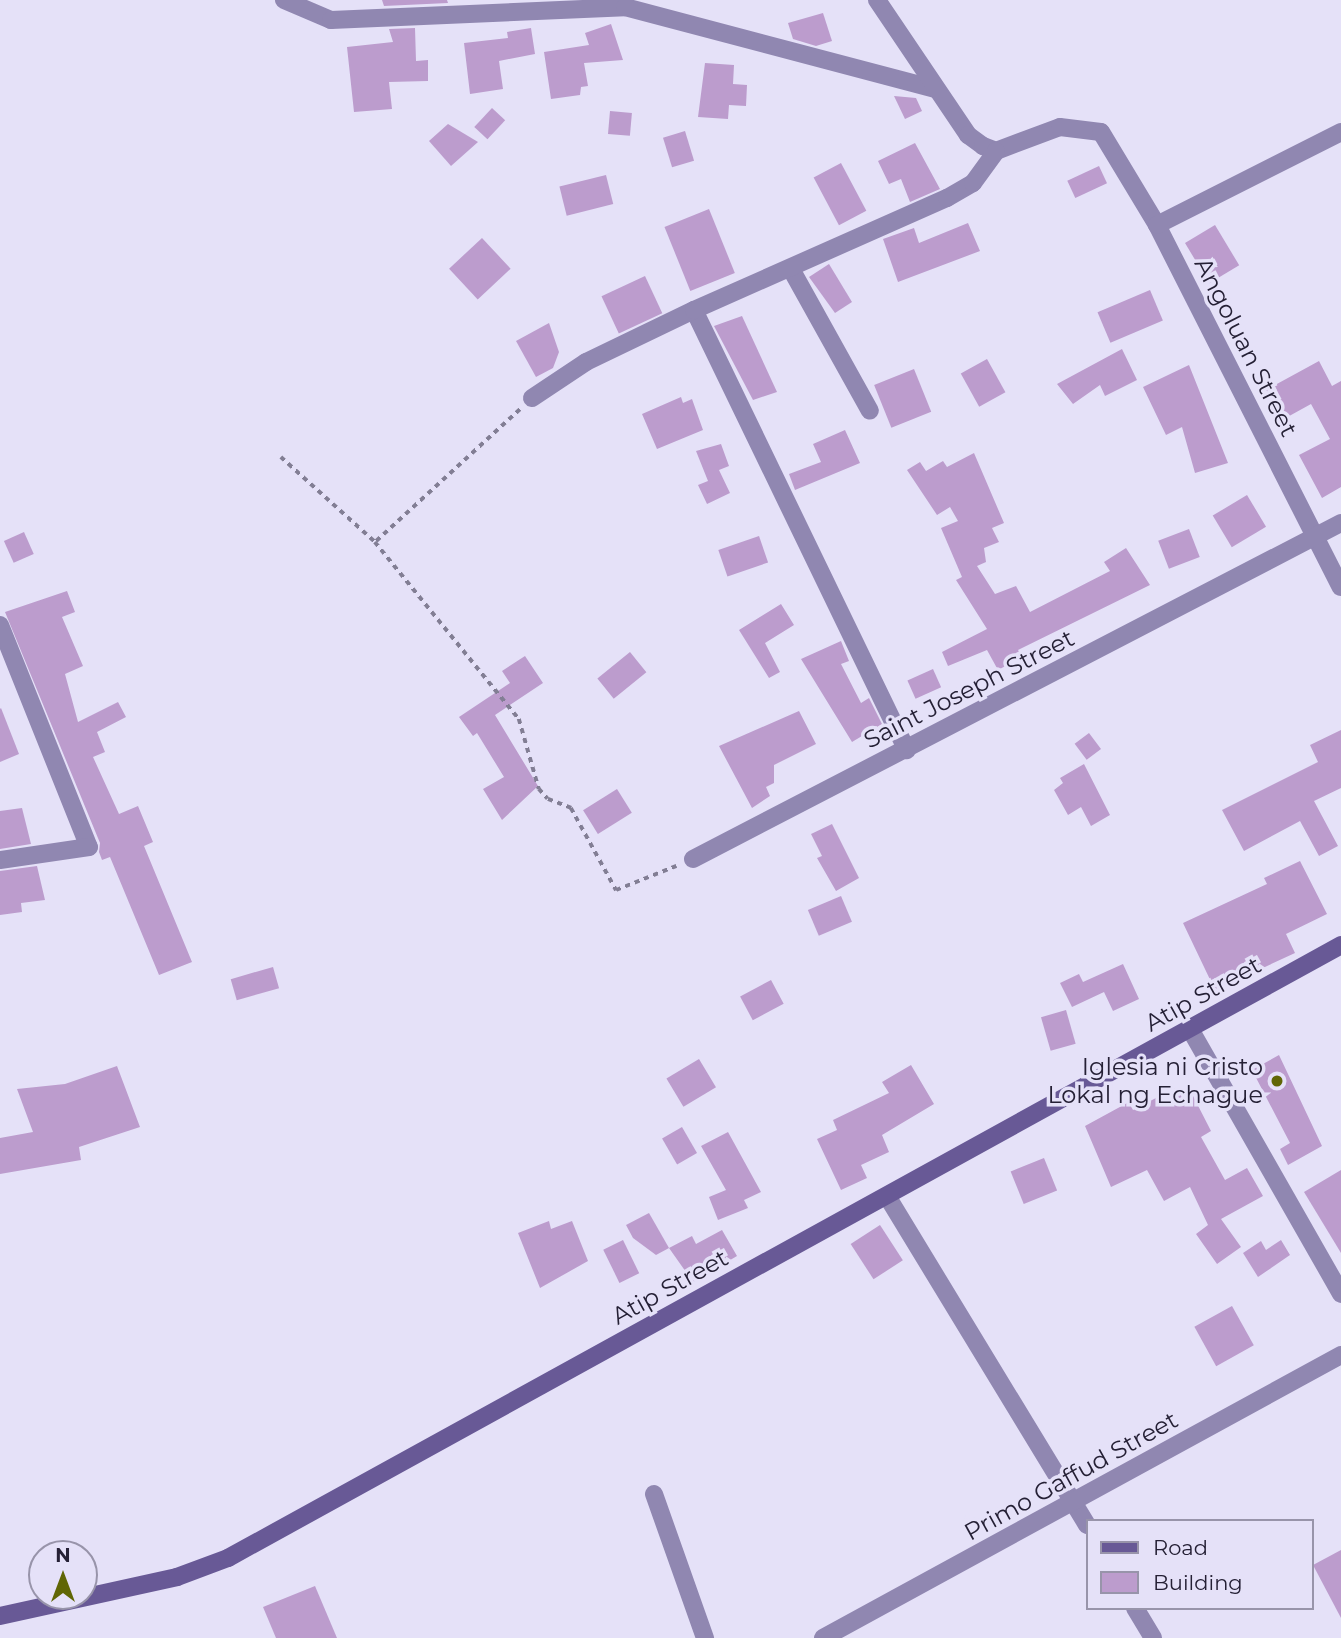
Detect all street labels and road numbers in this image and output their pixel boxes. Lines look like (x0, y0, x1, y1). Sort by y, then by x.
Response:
street label: Angoluan Street (1189, 253, 1303, 441)
street label: Saint Joseph Street (859, 623, 1079, 755)
street label: Atip Street (1140, 950, 1266, 1038)
street label: Atip Street (607, 1243, 733, 1331)
street label: Primo Gaffud Street (959, 1405, 1183, 1547)

